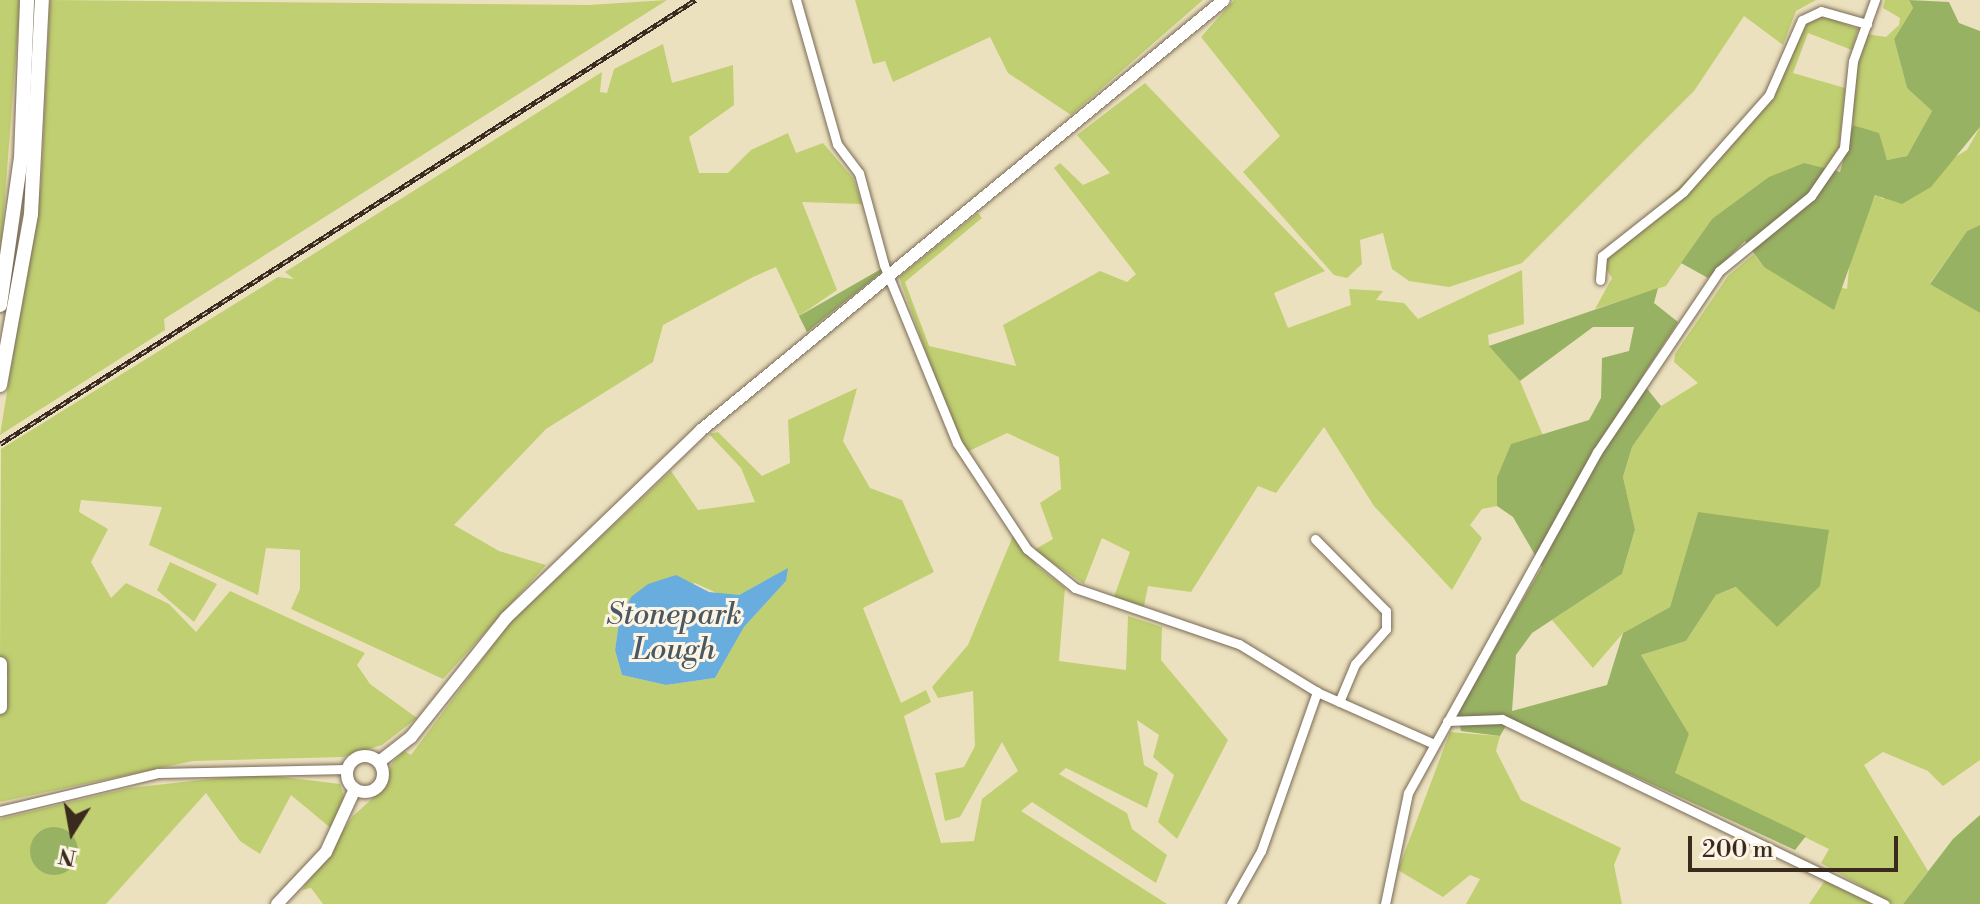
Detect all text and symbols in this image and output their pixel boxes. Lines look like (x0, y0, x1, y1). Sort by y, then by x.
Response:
water label: Stonepark Lough (606, 597, 742, 668)
north arrow (32, 792, 112, 872)
scale bar (1692, 820, 1902, 870)
text: 200 m (1702, 835, 1773, 865)
text: N (56, 841, 78, 871)

